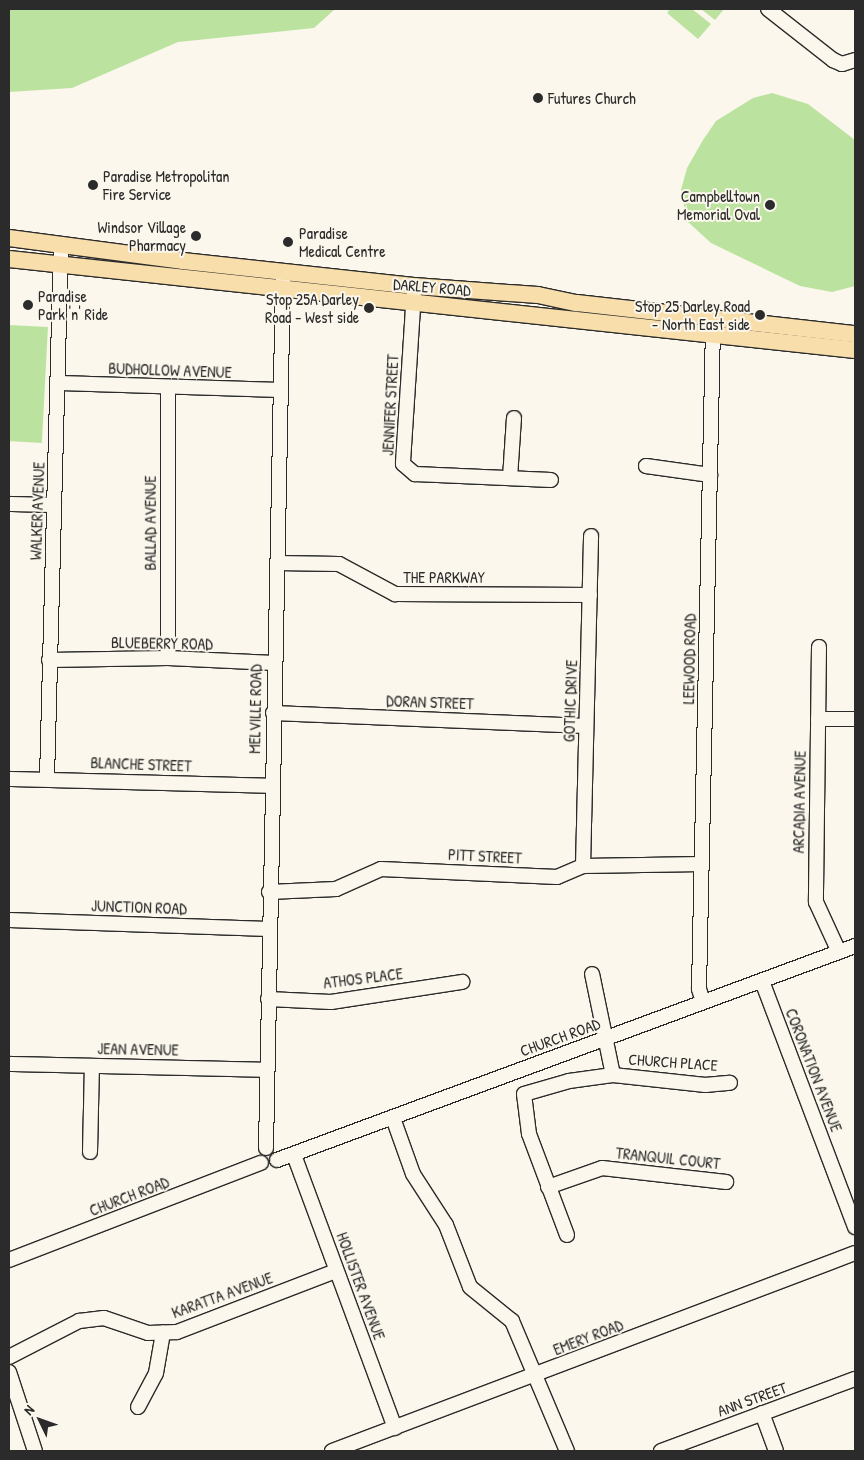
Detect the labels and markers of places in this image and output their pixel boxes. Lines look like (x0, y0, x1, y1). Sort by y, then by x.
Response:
place label: Futures Church (548, 88, 636, 108)
marker: Futures Church (532, 92, 544, 104)
place label: Paradise Metropolitan Fire Service (103, 166, 230, 204)
marker: Paradise Metropolitan Fire Service (87, 179, 99, 191)
place label: Campbelltown Memorial Oval (677, 186, 760, 224)
marker: Campbelltown Memorial Oval (764, 199, 776, 211)
place label: Windsor Village Pharmacy (97, 217, 186, 255)
place label: Paradise Medical Centre (299, 223, 386, 261)
marker: Windsor Village Pharmacy (190, 230, 202, 242)
marker: Paradise Medical Centre (281, 235, 295, 249)
place label: Paradise Park 'n' Ride (38, 286, 108, 324)
place label: Stop 25A Darley Road - West side (265, 289, 359, 327)
place label: Stop 25 Darley Road - North East side (635, 296, 750, 334)
marker: Paradise Park 'n' Ride (22, 299, 34, 311)
marker: Stop 25A Darley Road - West side (363, 302, 375, 314)
marker: Stop 25 Darley Road - North East side (754, 309, 766, 321)

